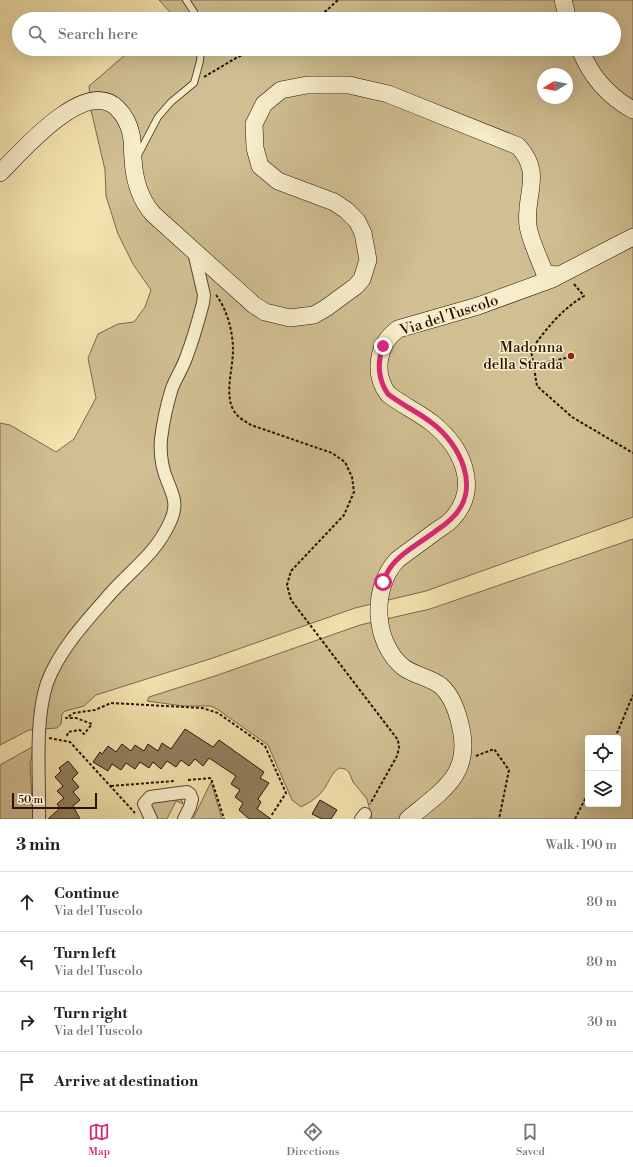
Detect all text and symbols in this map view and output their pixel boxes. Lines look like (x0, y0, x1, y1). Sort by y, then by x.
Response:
search box (12, 12, 621, 56)
icon: search (26, 23, 48, 45)
text: Search here (58, 25, 138, 44)
north arrow (537, 68, 573, 104)
street label: Via del Tuscolo (397, 291, 501, 341)
route end (374, 337, 392, 355)
place label: Madonna della Strada (483, 338, 563, 374)
marker: Madonna della Strada (566, 351, 576, 361)
route start (374, 573, 392, 591)
map controls (585, 735, 621, 807)
button: locate (585, 735, 621, 771)
button: layers (585, 771, 621, 807)
scale bar (12, 791, 97, 810)
text: 50 m (18, 793, 43, 807)
text: 3 min (16, 834, 60, 856)
text: Walk · 190 m (546, 837, 617, 853)
text: Continue (54, 884, 119, 903)
icon: ahead (16, 891, 38, 913)
text: 80 m (586, 894, 617, 910)
text: Via del Tuscolo (54, 903, 143, 919)
text: Turn left (54, 944, 116, 963)
icon: left (16, 951, 38, 973)
text: 80 m (586, 954, 617, 970)
text: Via del Tuscolo (54, 963, 143, 979)
text: Turn right (54, 1004, 128, 1023)
icon: right (16, 1011, 38, 1033)
text: 30 m (587, 1014, 617, 1030)
text: Via del Tuscolo (54, 1023, 143, 1039)
icon: arrive (16, 1071, 38, 1093)
text: Arrive at destination (54, 1072, 198, 1091)
tab: Map (88, 1121, 110, 1159)
tab: Directions (287, 1121, 340, 1159)
tab: Saved (516, 1121, 545, 1159)

